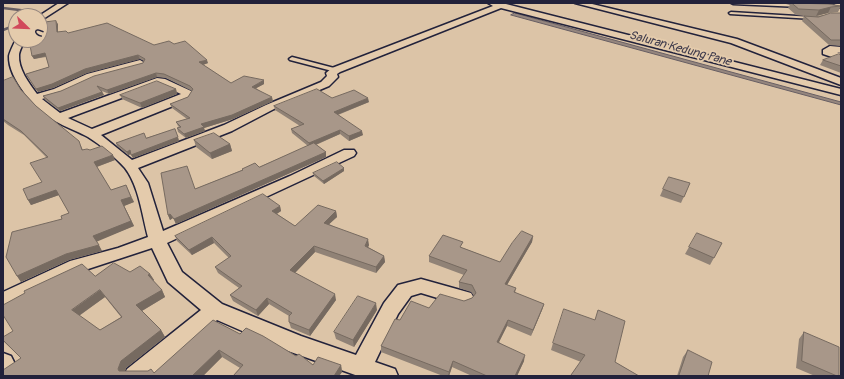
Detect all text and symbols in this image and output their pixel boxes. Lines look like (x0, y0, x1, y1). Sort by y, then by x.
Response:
north arrow (8, 8, 48, 48)
text: U (31, 27, 46, 38)
water label: Saluran Kedung Pane (627, 28, 733, 70)

